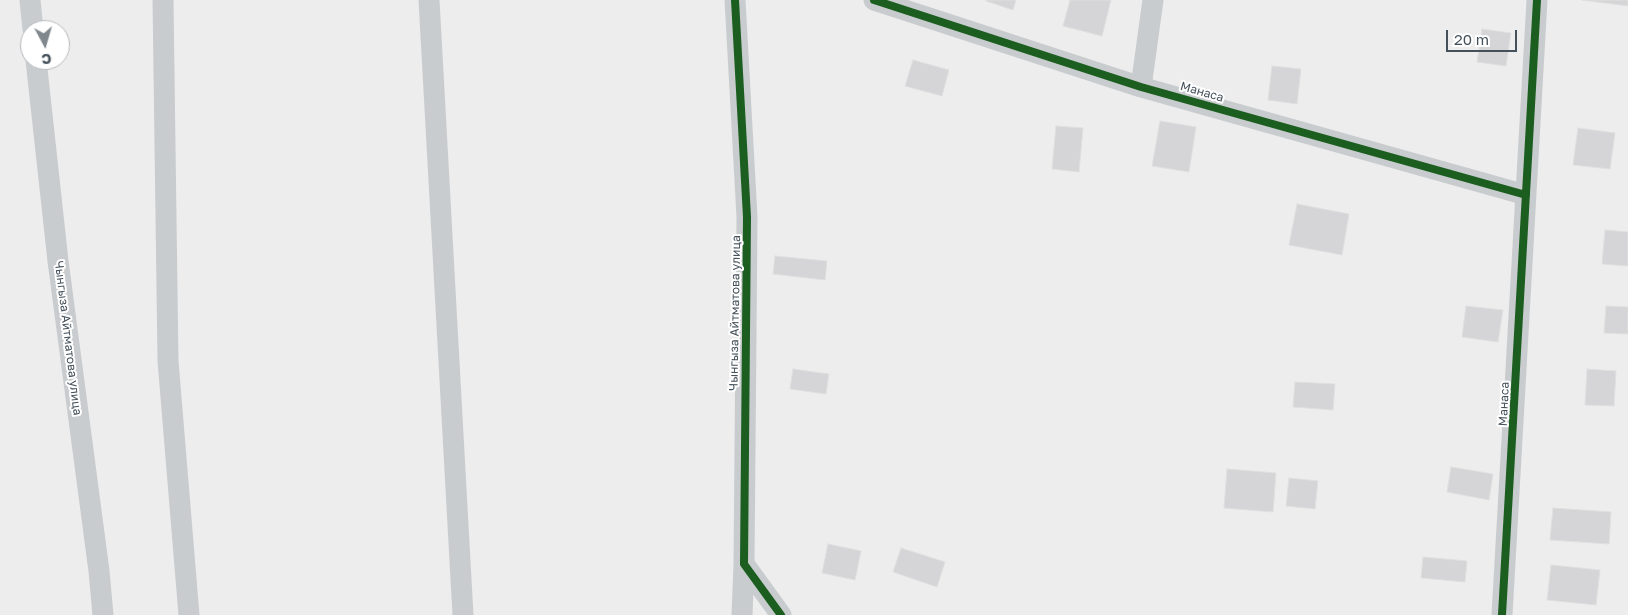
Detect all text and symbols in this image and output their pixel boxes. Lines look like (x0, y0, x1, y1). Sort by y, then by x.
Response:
north arrow (20, 20, 70, 70)
scale bar (1448, 20, 1519, 52)
text: 20 m (1454, 30, 1489, 48)
text: С (41, 50, 52, 68)
street label: Манаса (1179, 79, 1225, 105)
street label: Чынгыза Айтматова улица (726, 235, 744, 391)
street label: Чынгыза Айтматова улица (51, 260, 85, 416)
street label: Манаса (1496, 381, 1512, 427)

